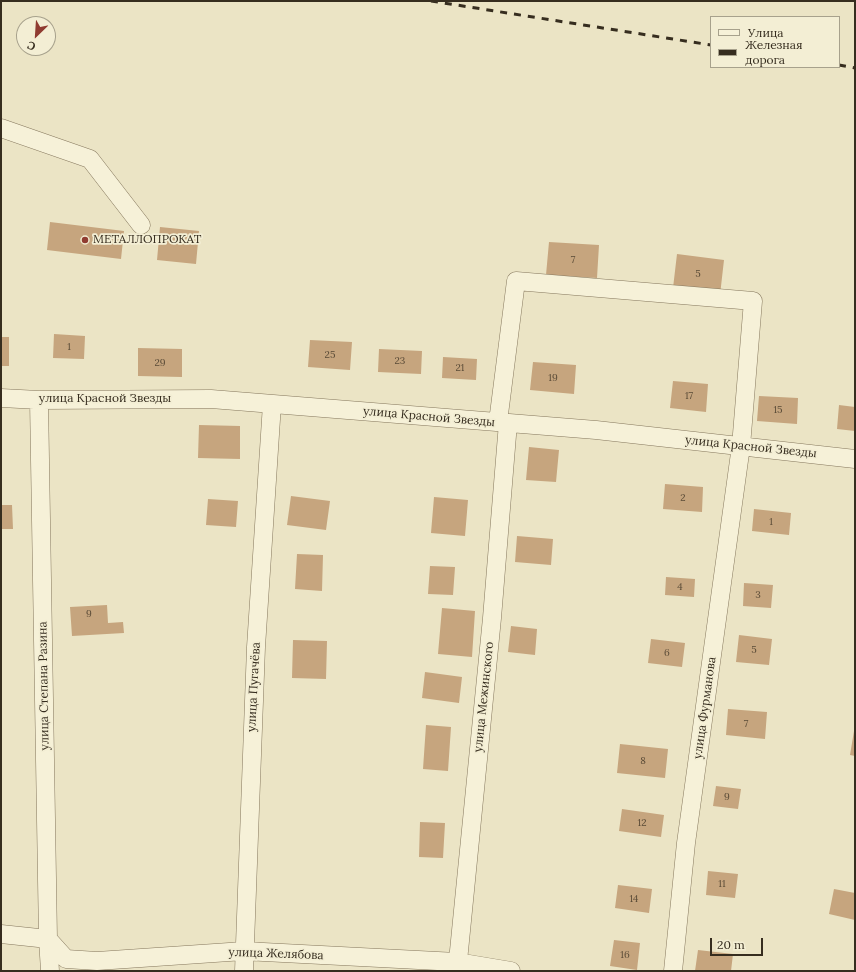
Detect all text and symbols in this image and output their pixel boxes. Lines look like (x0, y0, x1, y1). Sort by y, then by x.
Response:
north arrow (16, 16, 56, 56)
legend (710, 16, 840, 68)
text: Улица (748, 25, 784, 40)
text: Железная дорога (745, 37, 803, 67)
text: С (25, 38, 38, 54)
place label: МЕТАЛЛОПРОКАТ (93, 233, 201, 247)
marker: МЕТАЛЛОПРОКАТ (80, 235, 90, 245)
house number: 7 (571, 254, 575, 266)
house number: 5 (695, 268, 701, 280)
house number: 1 (67, 341, 71, 353)
house number: 25 (325, 349, 335, 361)
house number: 23 (395, 355, 405, 367)
house number: 29 (154, 357, 166, 369)
house number: 21 (455, 362, 465, 374)
house number: 19 (548, 372, 558, 384)
house number: 17 (685, 390, 693, 402)
street label: улица Красной Звезды (39, 392, 171, 406)
street label: улица Красной Звезды (362, 404, 496, 430)
house number: 15 (773, 404, 783, 416)
street label: улица Красной Звезды (684, 433, 818, 461)
house number: 2 (680, 492, 686, 504)
house number: 1 (769, 516, 773, 528)
house number: 4 (677, 581, 683, 593)
house number: 3 (755, 589, 761, 601)
house number: 9 (86, 608, 92, 620)
street label: улица Степана Разина (36, 621, 52, 751)
street label: улица Межинского (471, 641, 497, 753)
street label: улица Пугачёва (244, 642, 264, 732)
house number: 5 (751, 644, 757, 656)
house number: 6 (664, 647, 670, 659)
street label: улица Фурманова (691, 656, 719, 760)
house number: 7 (744, 718, 748, 730)
house number: 8 (640, 755, 646, 767)
house number: 9 (724, 791, 730, 803)
house number: 12 (637, 817, 647, 829)
house number: 11 (718, 878, 726, 890)
house number: 14 (629, 893, 639, 905)
scale bar (712, 930, 765, 956)
text: 20 m (717, 937, 745, 952)
street label: улица Желябова (228, 945, 324, 963)
house number: 16 (620, 949, 630, 961)

